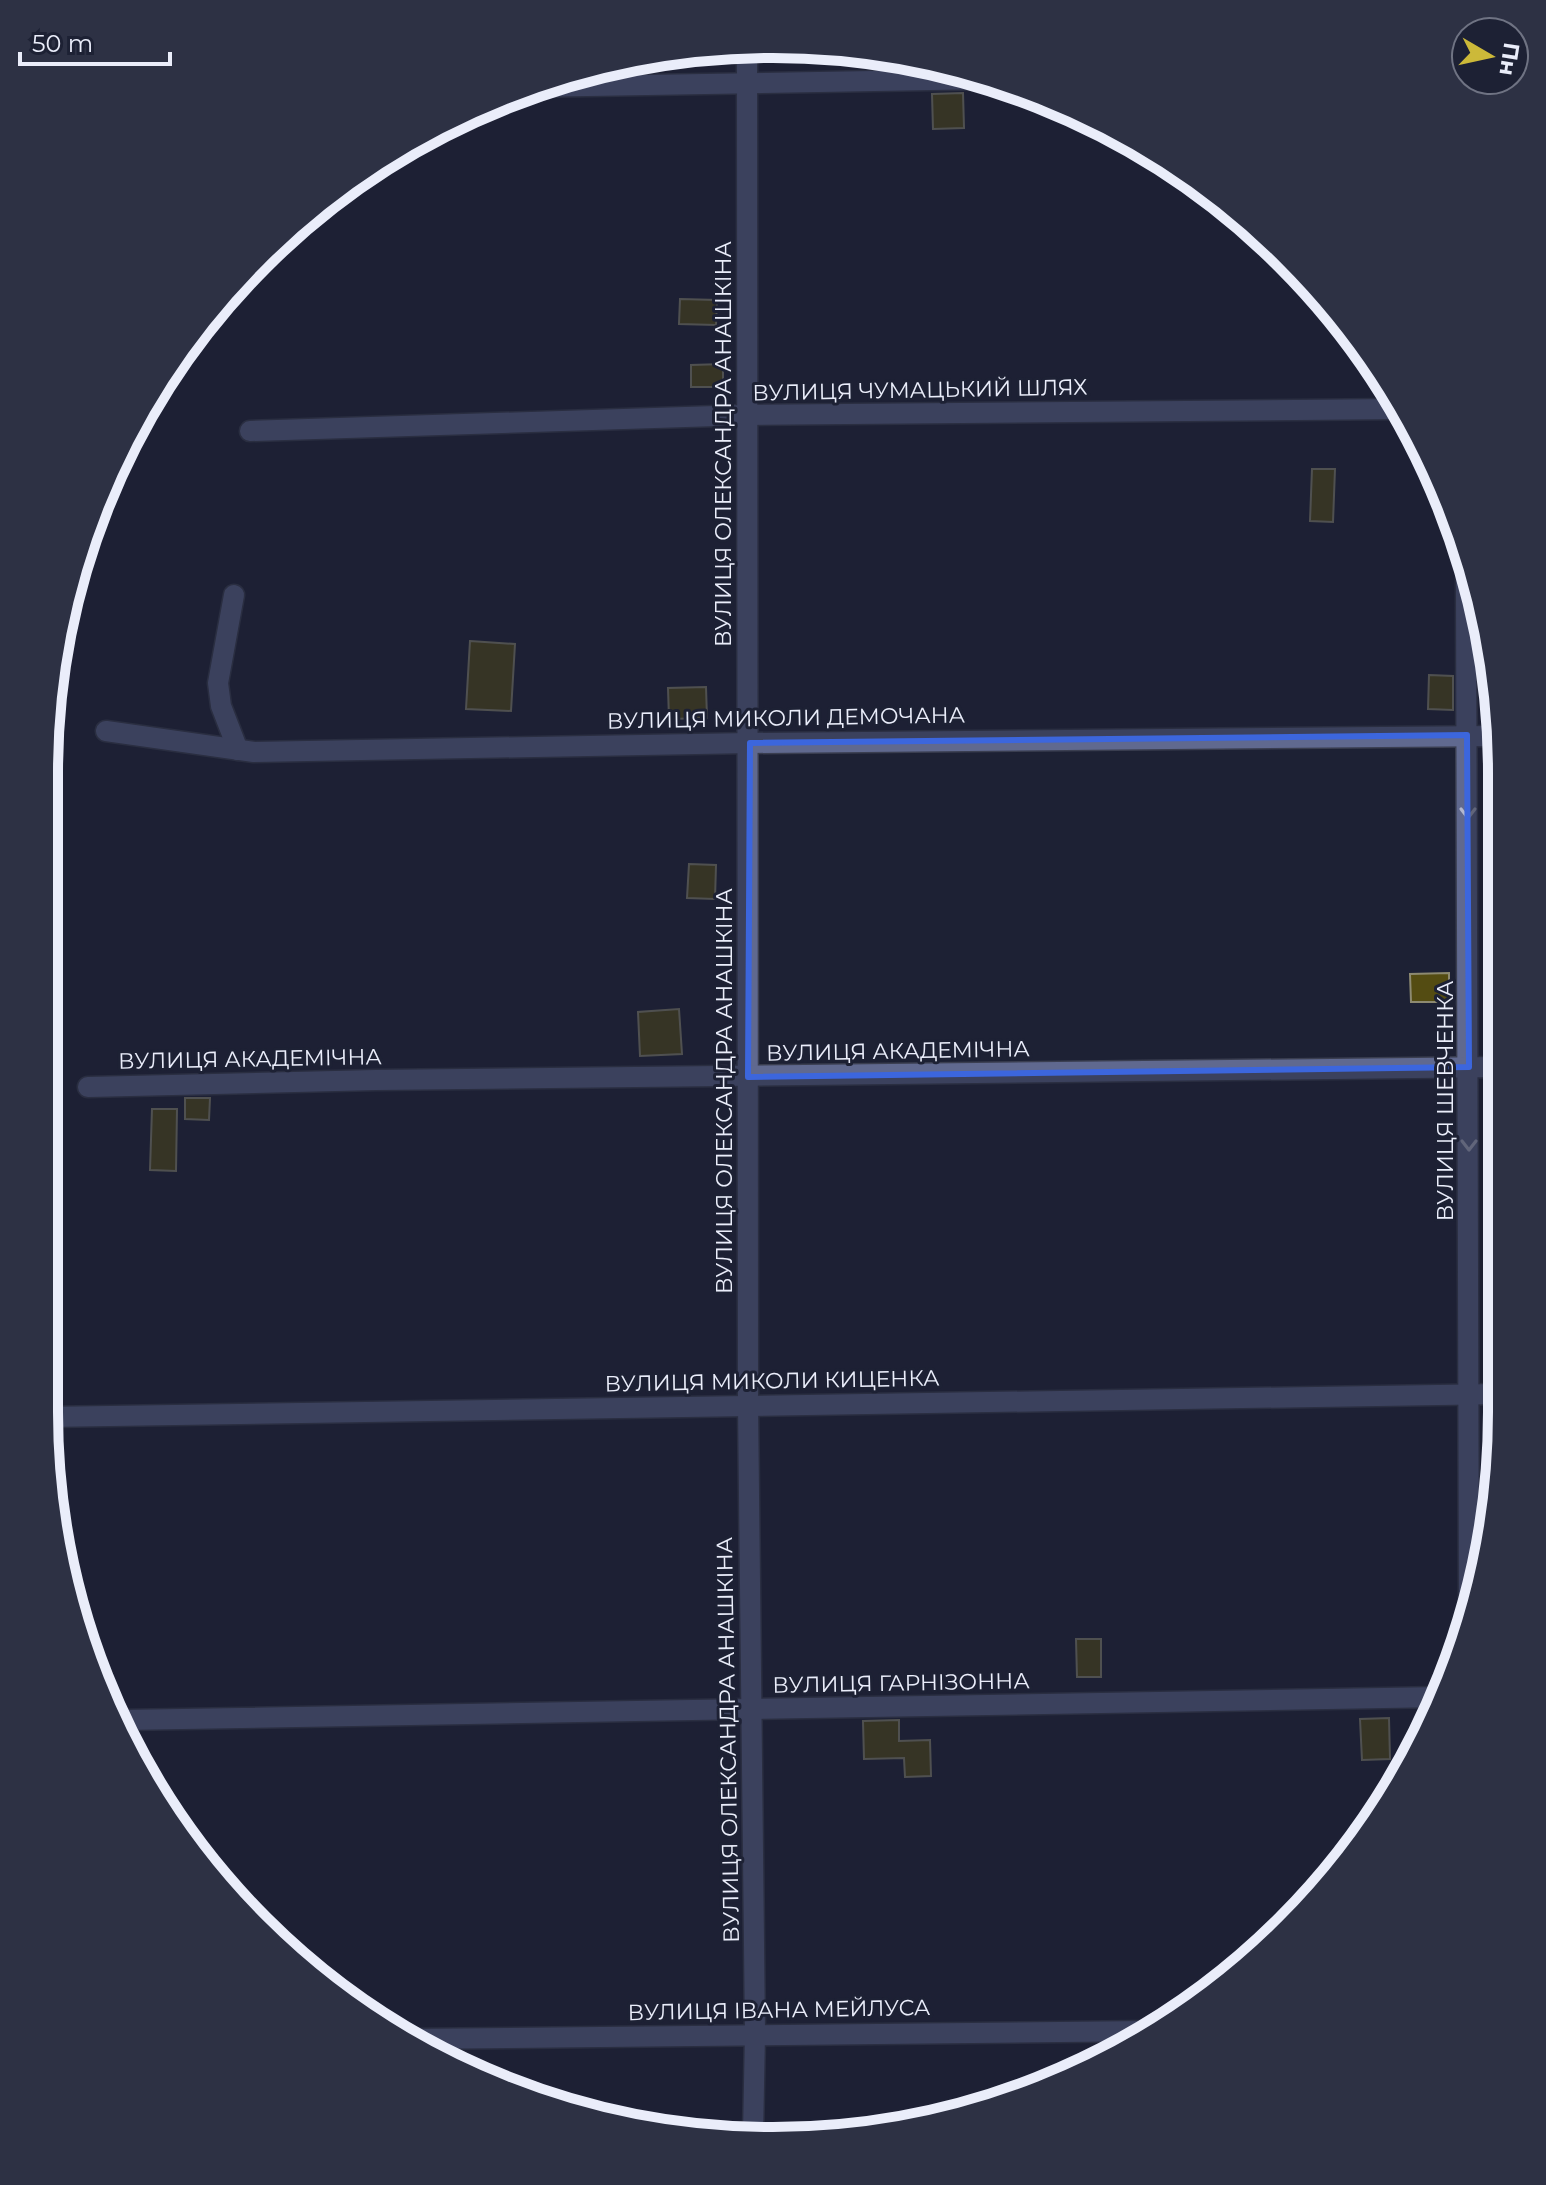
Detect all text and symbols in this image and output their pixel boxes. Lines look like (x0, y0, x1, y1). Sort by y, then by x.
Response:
scale bar (20, 16, 170, 66)
north arrow (1450, 16, 1530, 96)
text: 50 m (32, 29, 93, 58)
text: Пн (1493, 41, 1525, 78)
street label: ВУЛИЦЯ ОЛЕКСАНДРА АНАШКІНА (710, 240, 737, 647)
street label: ВУЛИЦЯ ЧУМАЦЬКИЙ ШЛЯХ (752, 374, 1088, 406)
street label: ВУЛИЦЯ МИКОЛИ ДЕМОЧАНА (607, 701, 966, 735)
one-way arrow (1459, 807, 1477, 820)
street label: ВУЛИЦЯ ОЛЕКСАНДРА АНАШКІНА (711, 887, 738, 1294)
street label: ВУЛИЦЯ ШЕВЧЕНКА (1432, 980, 1459, 1221)
street label: ВУЛИЦЯ АКАДЕМІЧНА (766, 1035, 1031, 1067)
street label: ВУЛИЦЯ АКАДЕМІЧНА (118, 1043, 383, 1075)
one-way arrow (1460, 1139, 1478, 1152)
street label: ВУЛИЦЯ МИКОЛИ КИЦЕНКА (604, 1365, 940, 1397)
street label: ВУЛИЦЯ ОЛЕКСАНДРА АНАШКІНА (711, 1536, 745, 1943)
street label: ВУЛИЦЯ ГАРНІЗОННА (772, 1667, 1031, 1699)
street label: ВУЛИЦЯ ІВАНА МЕЙЛУСА (628, 1994, 931, 2026)

